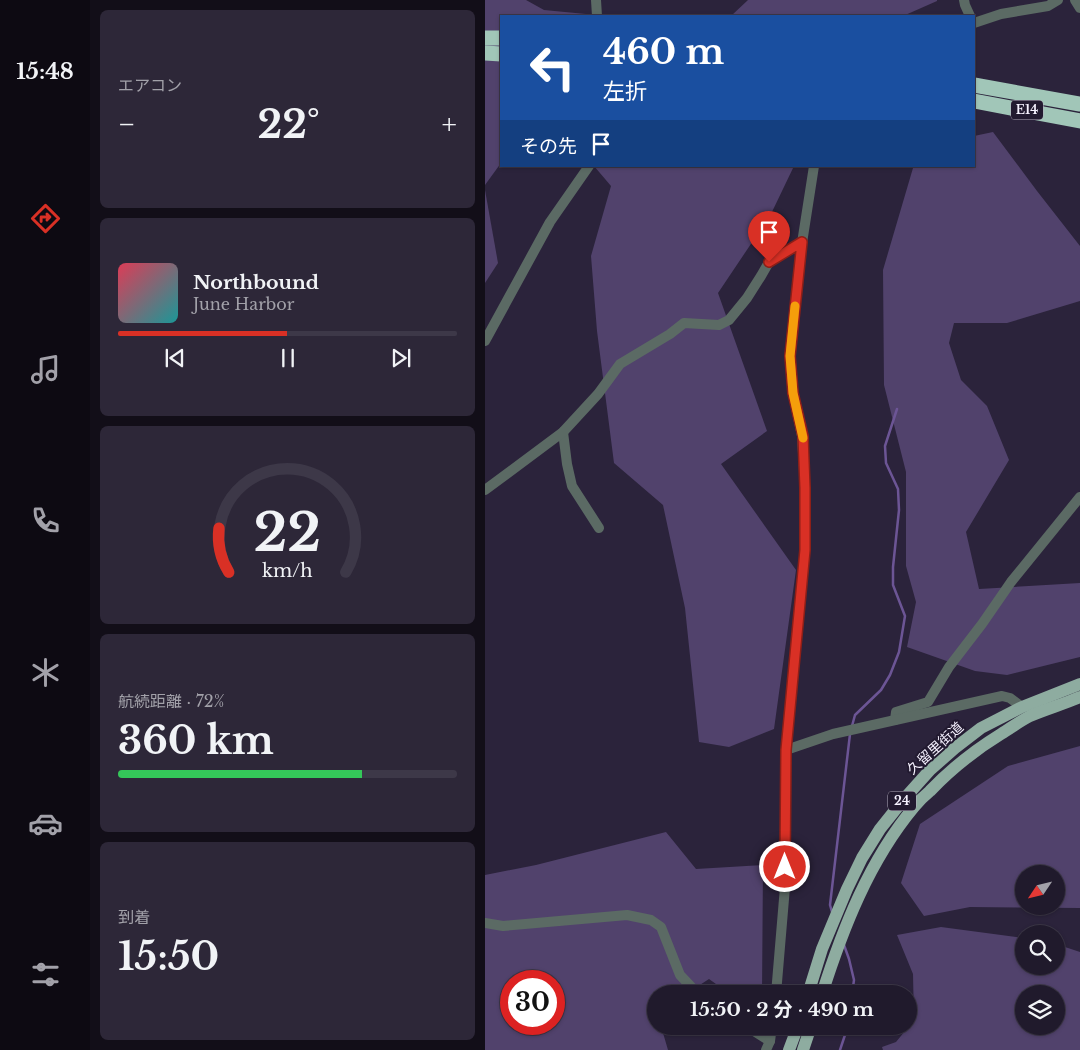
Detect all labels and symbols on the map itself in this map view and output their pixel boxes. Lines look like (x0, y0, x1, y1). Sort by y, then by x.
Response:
road number: E14 (1011, 100, 1043, 120)
pin (748, 211, 790, 262)
street label: 久留里街道 (903, 718, 967, 778)
road number: 24 (888, 791, 916, 810)
position arrow (758, 840, 810, 892)
north arrow (1015, 865, 1065, 915)
speed limit sign: 30 (500, 970, 565, 1035)

